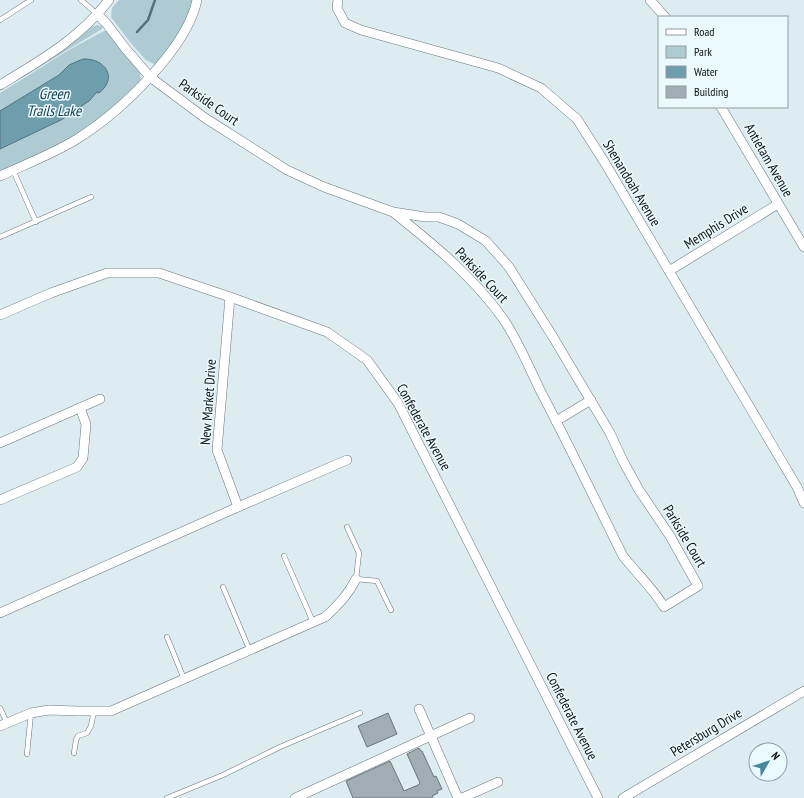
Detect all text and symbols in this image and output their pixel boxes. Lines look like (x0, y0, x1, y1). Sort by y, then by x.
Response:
legend (658, 16, 788, 108)
text: Road (694, 24, 714, 39)
text: Park (694, 44, 712, 59)
text: Water (694, 64, 719, 79)
street label: Parkside Court (175, 75, 243, 129)
water label: Green Trails Lake (27, 84, 82, 120)
text: Building (694, 84, 729, 99)
street label: Antietam Avenue (741, 120, 797, 200)
street label: Shenandoah Avenue (599, 136, 665, 230)
street label: Memphis Drive (681, 199, 752, 253)
street label: Parkside Court (452, 243, 512, 307)
street label: New Market Drive (196, 358, 220, 445)
street label: Confederate Avenue (393, 381, 455, 474)
street label: Parkside Court (659, 502, 711, 571)
street label: Confederate Avenue (542, 669, 602, 763)
street label: Petersburg Drive (667, 704, 745, 760)
north arrow (748, 742, 788, 782)
text: N (768, 749, 783, 762)

